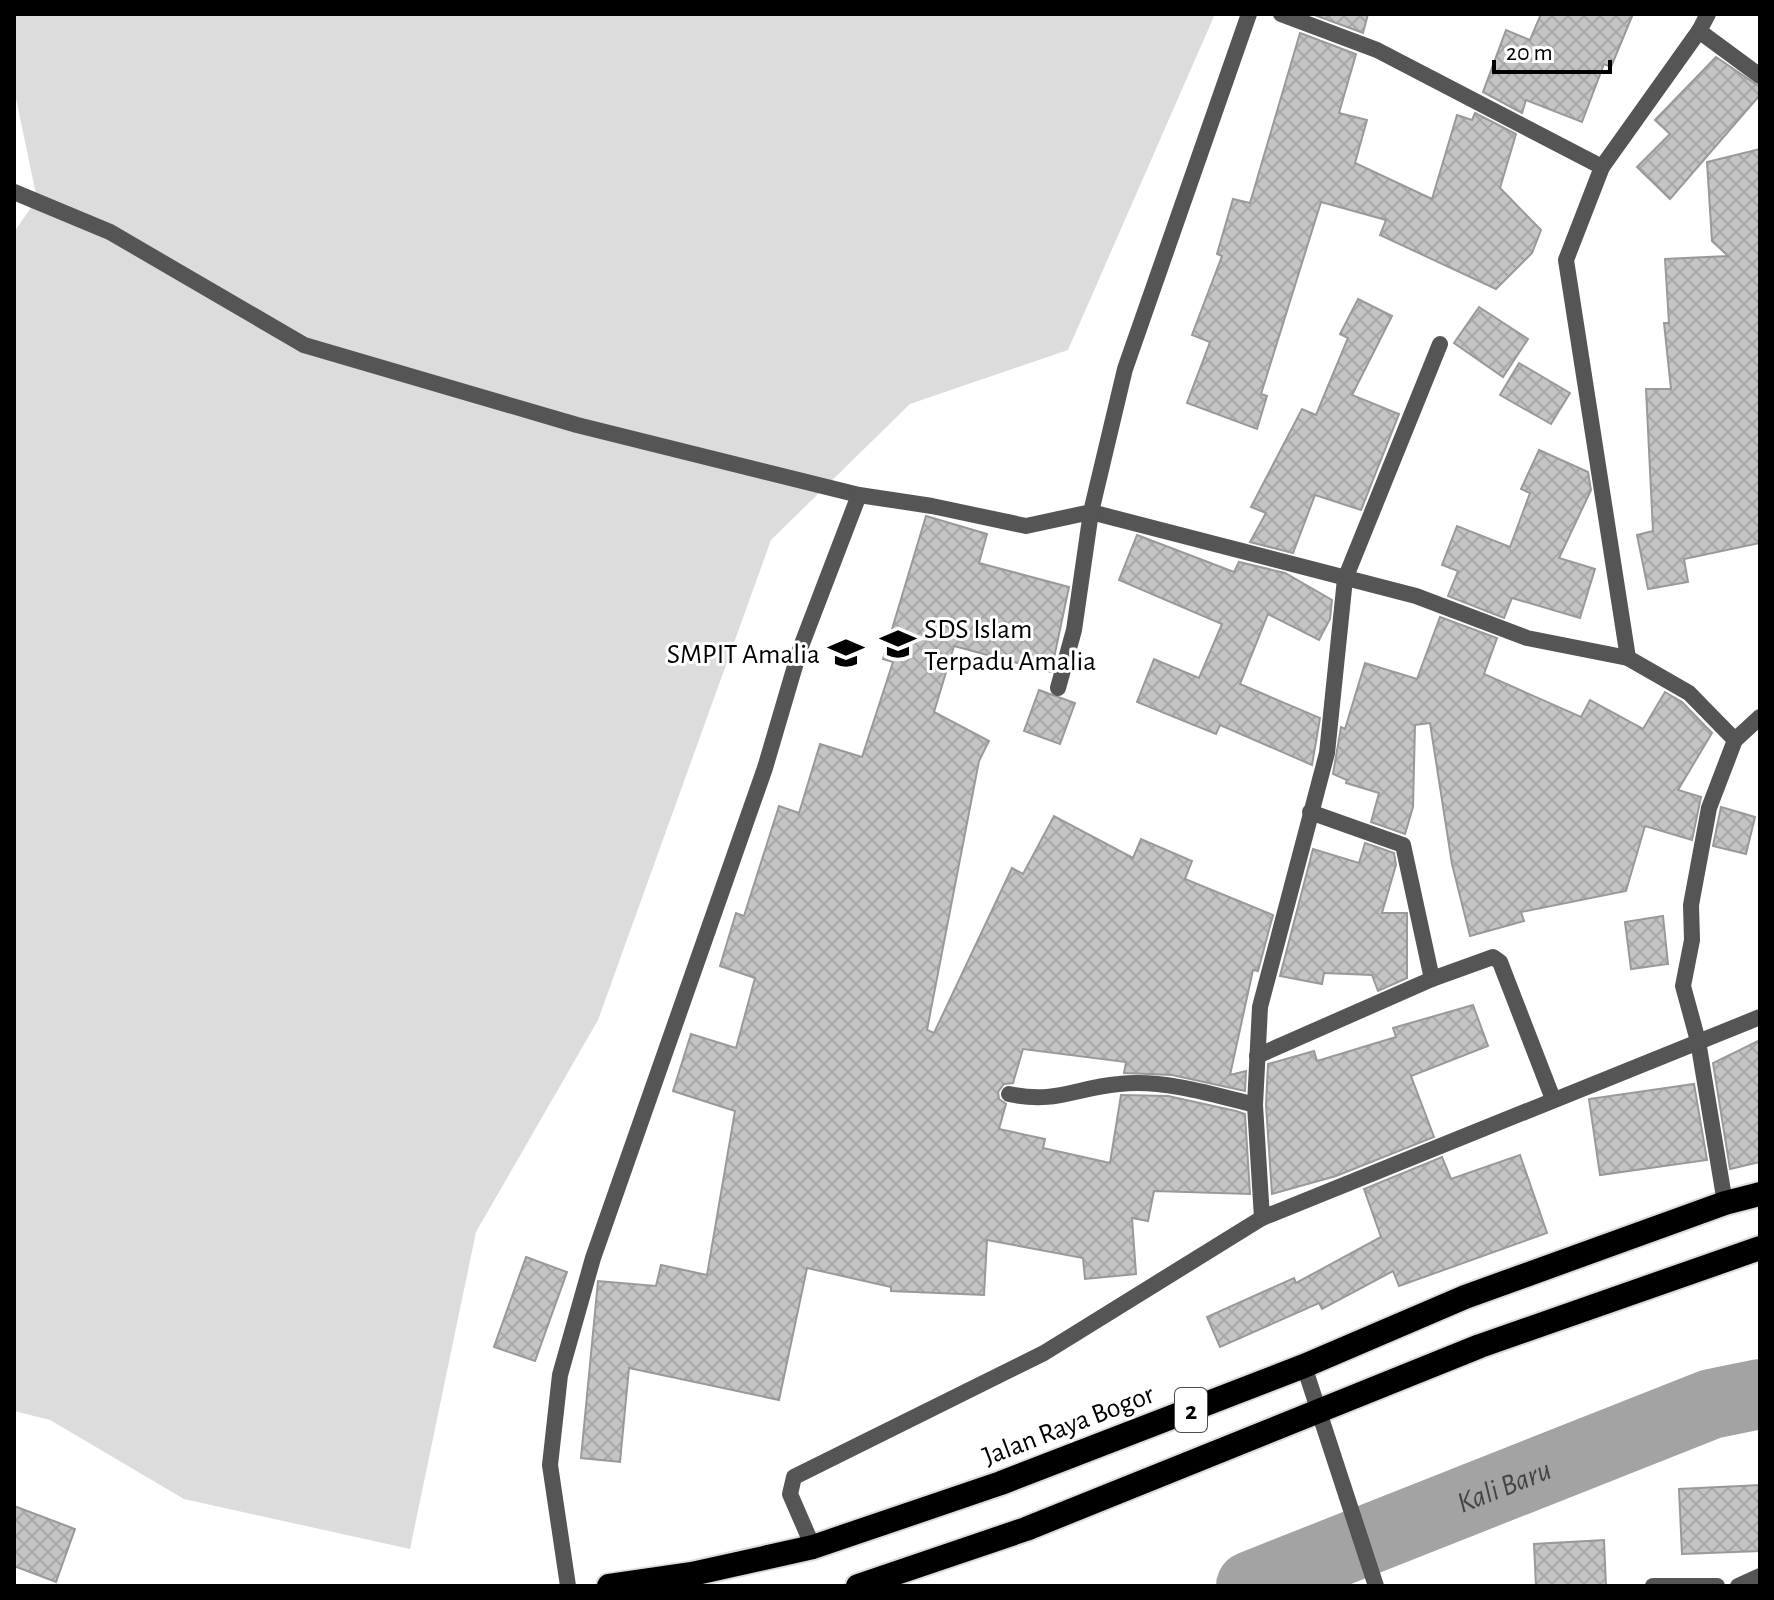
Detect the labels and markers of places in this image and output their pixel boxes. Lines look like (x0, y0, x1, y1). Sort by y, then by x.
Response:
place label: SDS Islam Terpadu Amalia (924, 616, 1096, 676)
school or university icon: SDS Islam Terpadu Amalia (879, 625, 917, 663)
school or university icon: SMPIT Amalia (827, 634, 865, 672)
place label: SMPIT Amalia (667, 641, 820, 669)

